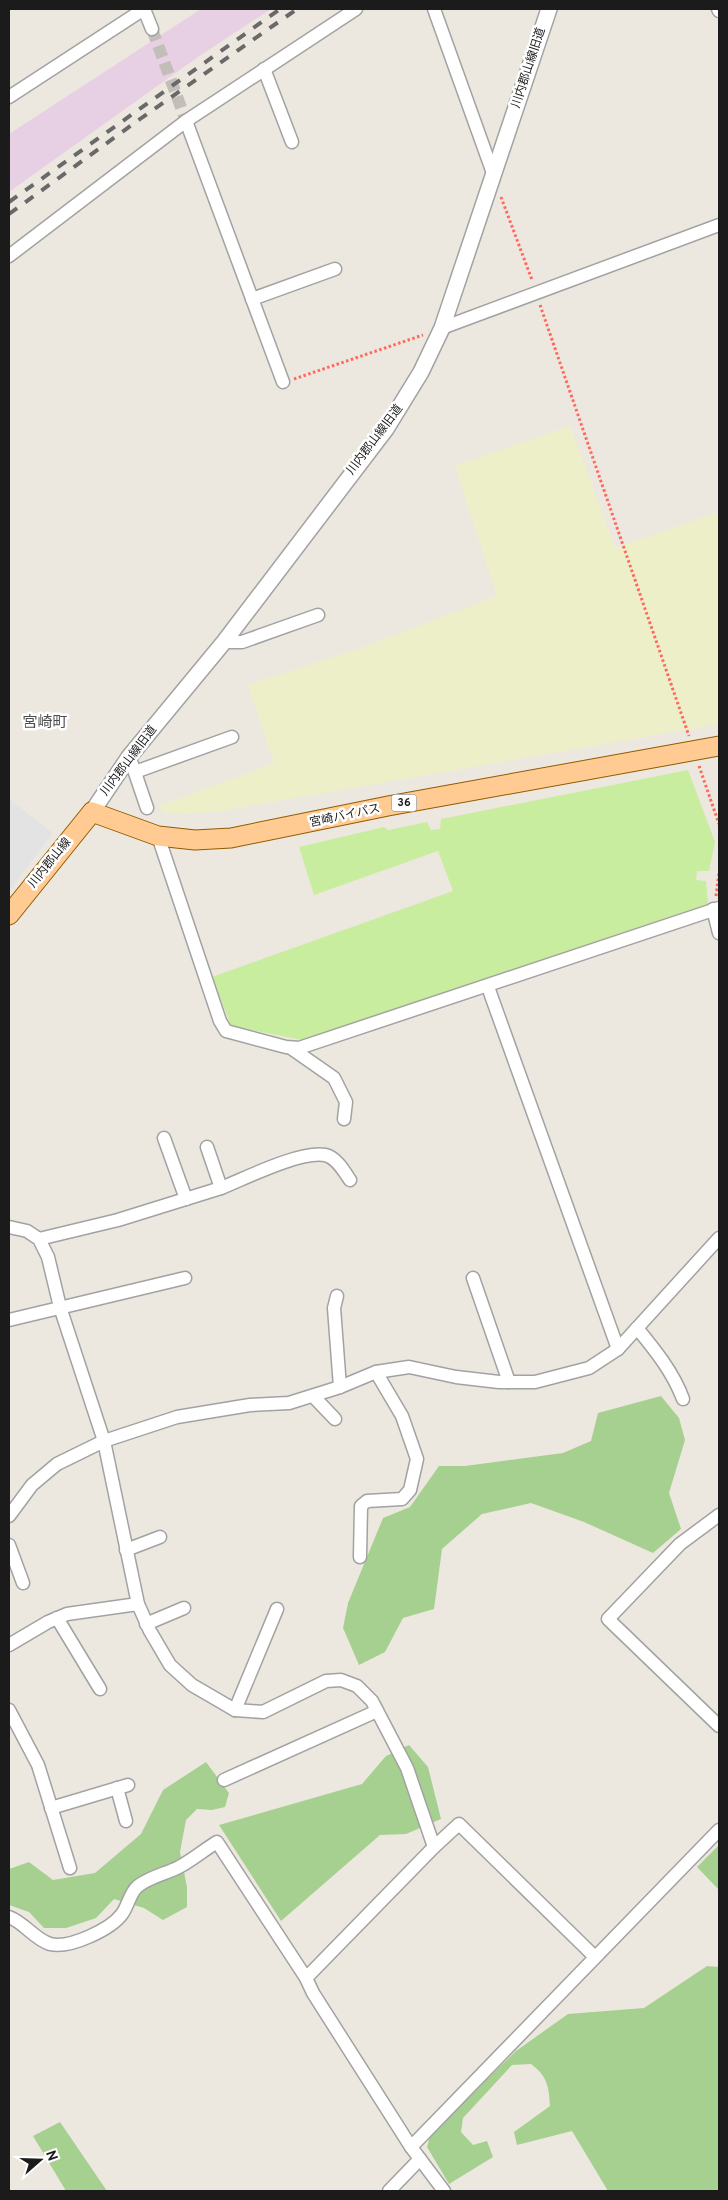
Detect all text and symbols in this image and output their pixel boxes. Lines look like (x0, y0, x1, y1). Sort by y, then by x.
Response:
street label: 川内郡山線旧道 (508, 26, 550, 110)
street label: 川内郡山線旧道 (343, 402, 407, 478)
district label: 宮崎町 (22, 714, 68, 733)
street label: 川内郡山線旧道 (97, 723, 161, 799)
road number: 36 (392, 794, 416, 811)
street label: 宮崎バイパス (308, 801, 382, 831)
street label: 川内郡山線 (25, 835, 75, 891)
north arrow (15, 2135, 65, 2185)
text: N (41, 2148, 61, 2164)

